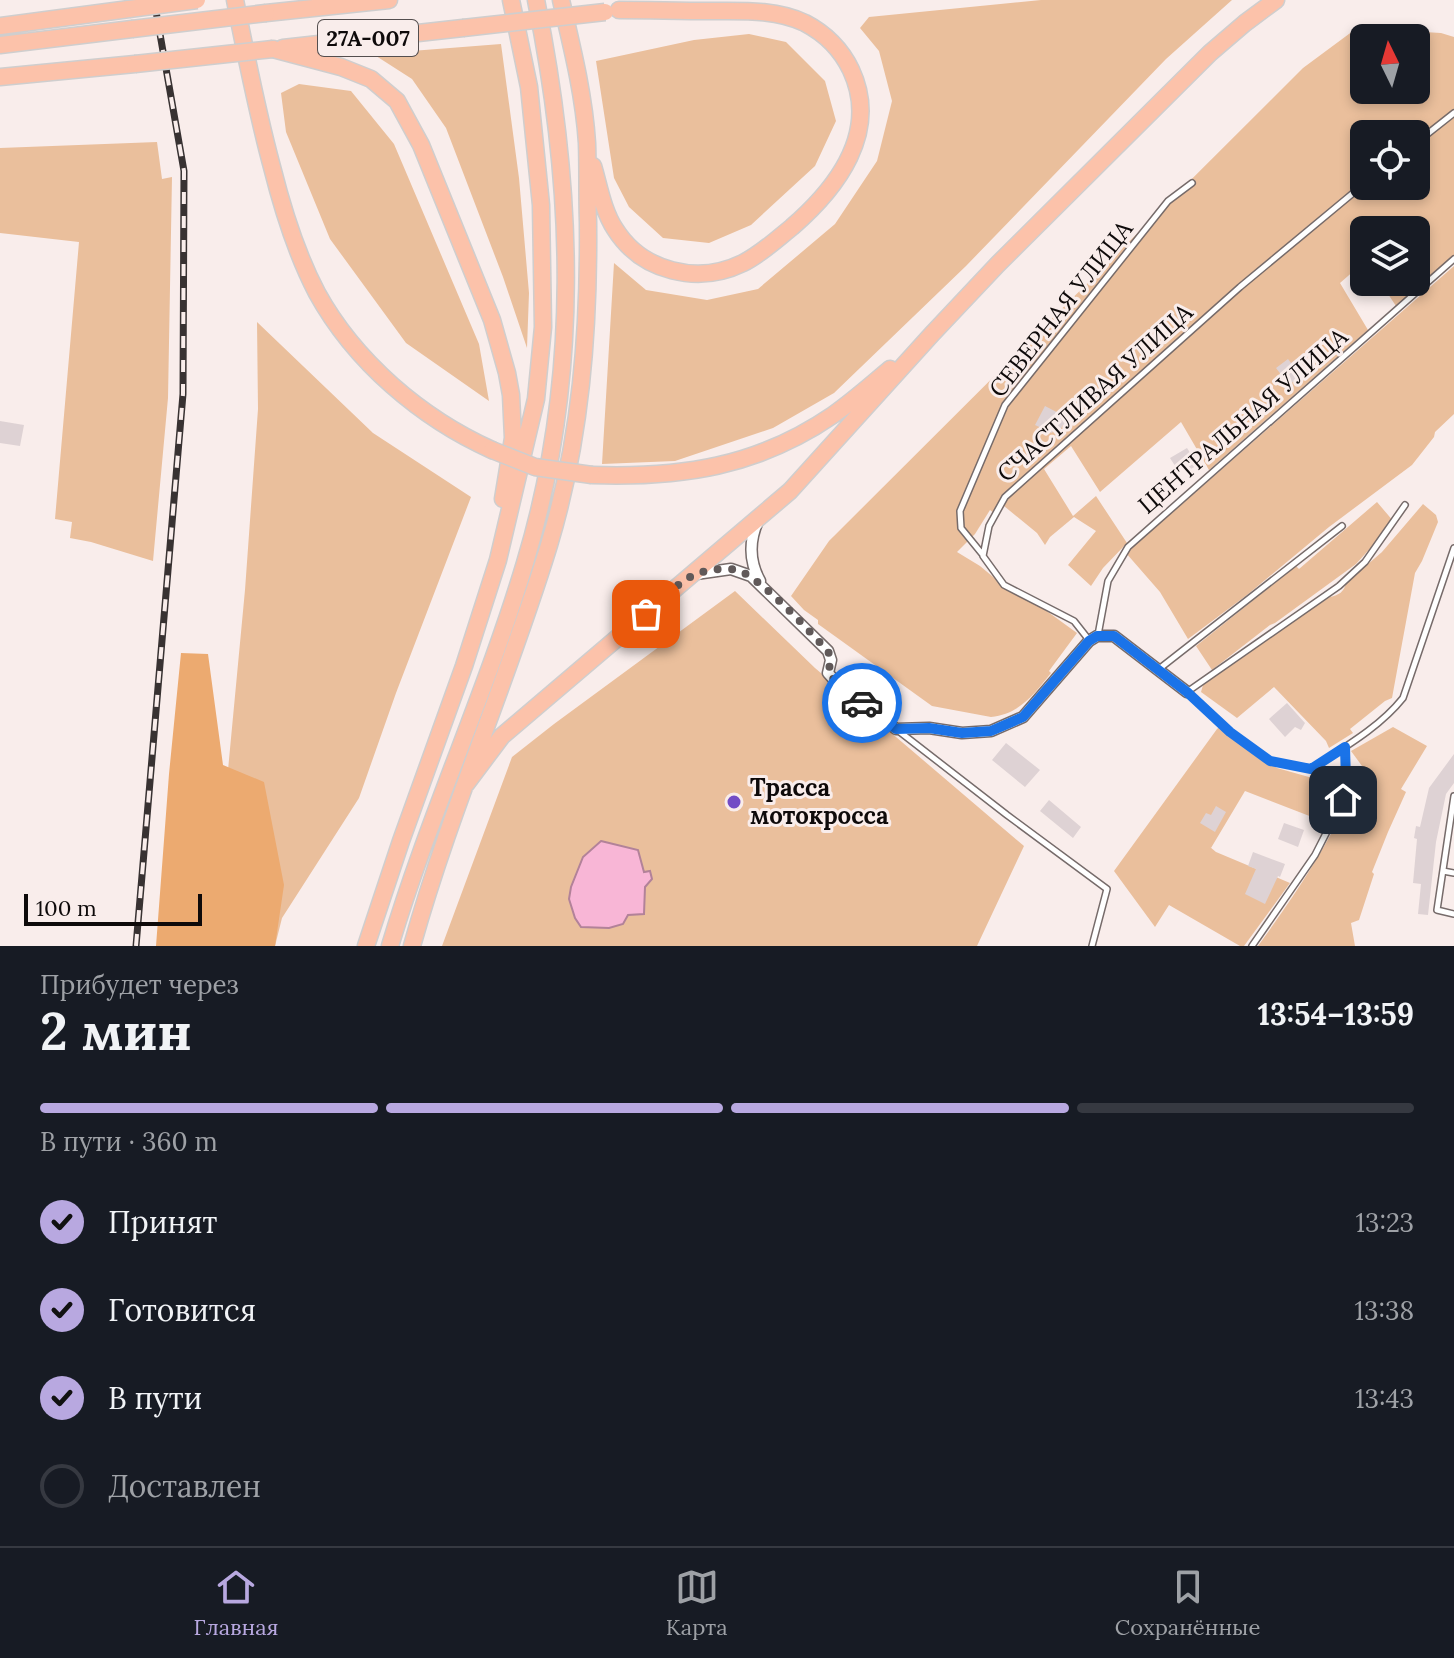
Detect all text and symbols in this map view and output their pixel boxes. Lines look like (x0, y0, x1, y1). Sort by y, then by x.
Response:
road number: 27А-007 (318, 20, 418, 56)
north arrow (1350, 24, 1430, 104)
map controls (1350, 24, 1430, 296)
button: locate (1350, 120, 1430, 200)
street label: СЕВЕРНАЯ УЛИЦА (982, 213, 1140, 403)
button: layers (1350, 216, 1430, 296)
street label: СЧАСТЛИВАЯ УЛИЦА (991, 296, 1199, 489)
street label: ЦЕНТРАЛЬНАЯ УЛИЦА (1131, 320, 1355, 520)
pin (612, 580, 680, 648)
icon: bag (624, 592, 668, 636)
courier (822, 663, 902, 743)
icon: car (840, 681, 884, 725)
pin (1309, 766, 1377, 834)
place label: Трасса мотокросса (750, 772, 889, 831)
icon: home (1321, 778, 1365, 822)
marker: Трасса мотокросса (725, 793, 743, 811)
scale bar (24, 890, 202, 926)
text: 100 m (36, 894, 97, 922)
text: Прибудет через (40, 968, 239, 1001)
text: 13:54–13:59 (1258, 995, 1414, 1033)
text: 2 мин (40, 998, 192, 1064)
text: В пути · 360 m (40, 1125, 218, 1158)
icon: check (40, 1200, 84, 1244)
text: Принят (108, 1203, 217, 1241)
text: 13:23 (1355, 1206, 1414, 1239)
icon: check (40, 1288, 84, 1332)
text: Готовится (108, 1291, 256, 1329)
text: 13:38 (1354, 1294, 1414, 1327)
icon: check (40, 1376, 84, 1420)
text: В пути (108, 1379, 202, 1417)
text: 13:43 (1355, 1382, 1414, 1415)
text: Доставлен (108, 1467, 261, 1505)
tab: Главная (194, 1565, 279, 1641)
tab: Карта (666, 1565, 728, 1641)
tab: Сохранённые (1115, 1565, 1260, 1641)

